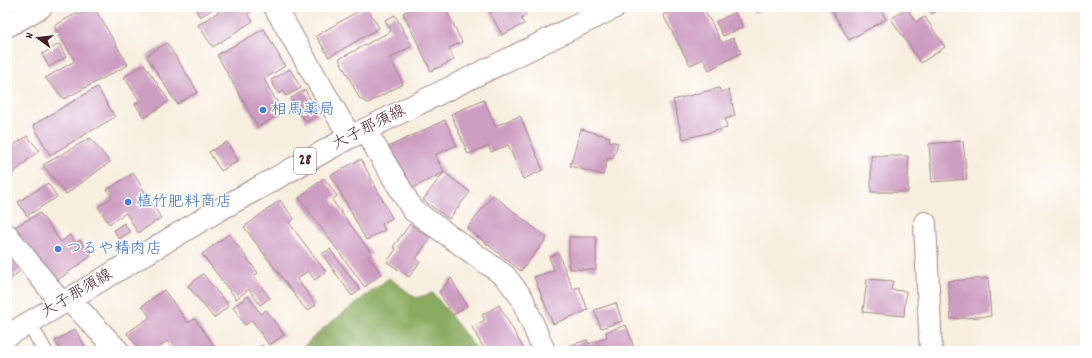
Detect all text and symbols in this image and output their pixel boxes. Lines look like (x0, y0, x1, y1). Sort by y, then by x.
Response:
north arrow (18, 18, 58, 58)
text: N (22, 31, 39, 41)
place label: 相馬薬局 (271, 99, 335, 122)
street label: 大子那須線 (328, 100, 410, 156)
marker: 相馬薬局 (258, 105, 268, 115)
road number: 28 (294, 148, 316, 174)
place label: 植竹肥料商店 (136, 191, 232, 214)
marker: 植竹肥料商店 (123, 197, 133, 207)
place label: つるや精肉店 (66, 238, 162, 261)
marker: つるや精肉店 (53, 244, 63, 254)
street label: 大子那須線 (37, 264, 117, 324)

